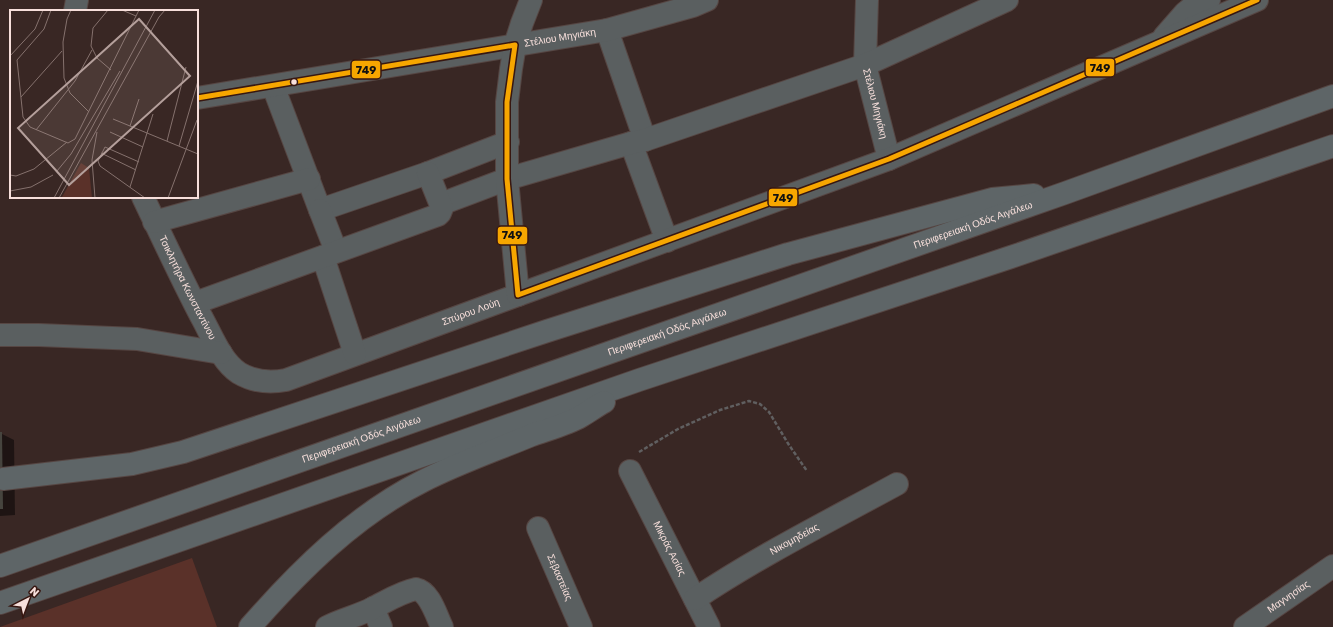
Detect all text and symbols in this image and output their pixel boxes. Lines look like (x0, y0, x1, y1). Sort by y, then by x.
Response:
inset map (10, 10, 198, 198)
street label: Στέλιου Μηγιάκη (523, 26, 597, 50)
line badge: 749 (1085, 58, 1115, 77)
line badge: 749 (351, 60, 381, 79)
text: 749 (1090, 62, 1110, 75)
text: 749 (356, 64, 376, 77)
street label: Στέλιου Μηγιάκη (860, 67, 890, 140)
unlabelled marker (289, 77, 299, 87)
line badge: 749 (768, 188, 798, 207)
text: 749 (773, 192, 793, 205)
street label: Περιφερειακή Οδός Αιγάλεω (912, 199, 1034, 252)
line badge: 749 (497, 226, 528, 245)
text: 749 (502, 229, 522, 242)
street label: Τσικλητήρα Κωνσταντίνου (156, 234, 218, 342)
street label: Σπύρου Λούη (440, 296, 501, 328)
street label: Περιφερειακή Οδός Αιγάλεω (606, 306, 728, 359)
street label: Περιφερειακή Οδός Αιγάλεω (301, 413, 423, 466)
street label: Μικράς Ασίας (650, 519, 688, 578)
street label: Νικομηδείας (768, 521, 821, 558)
street label: Σεβαστείας (544, 552, 575, 603)
street label: Μαγνησίας (1265, 578, 1312, 616)
north arrow (8, 579, 48, 619)
text: N (27, 584, 42, 599)

